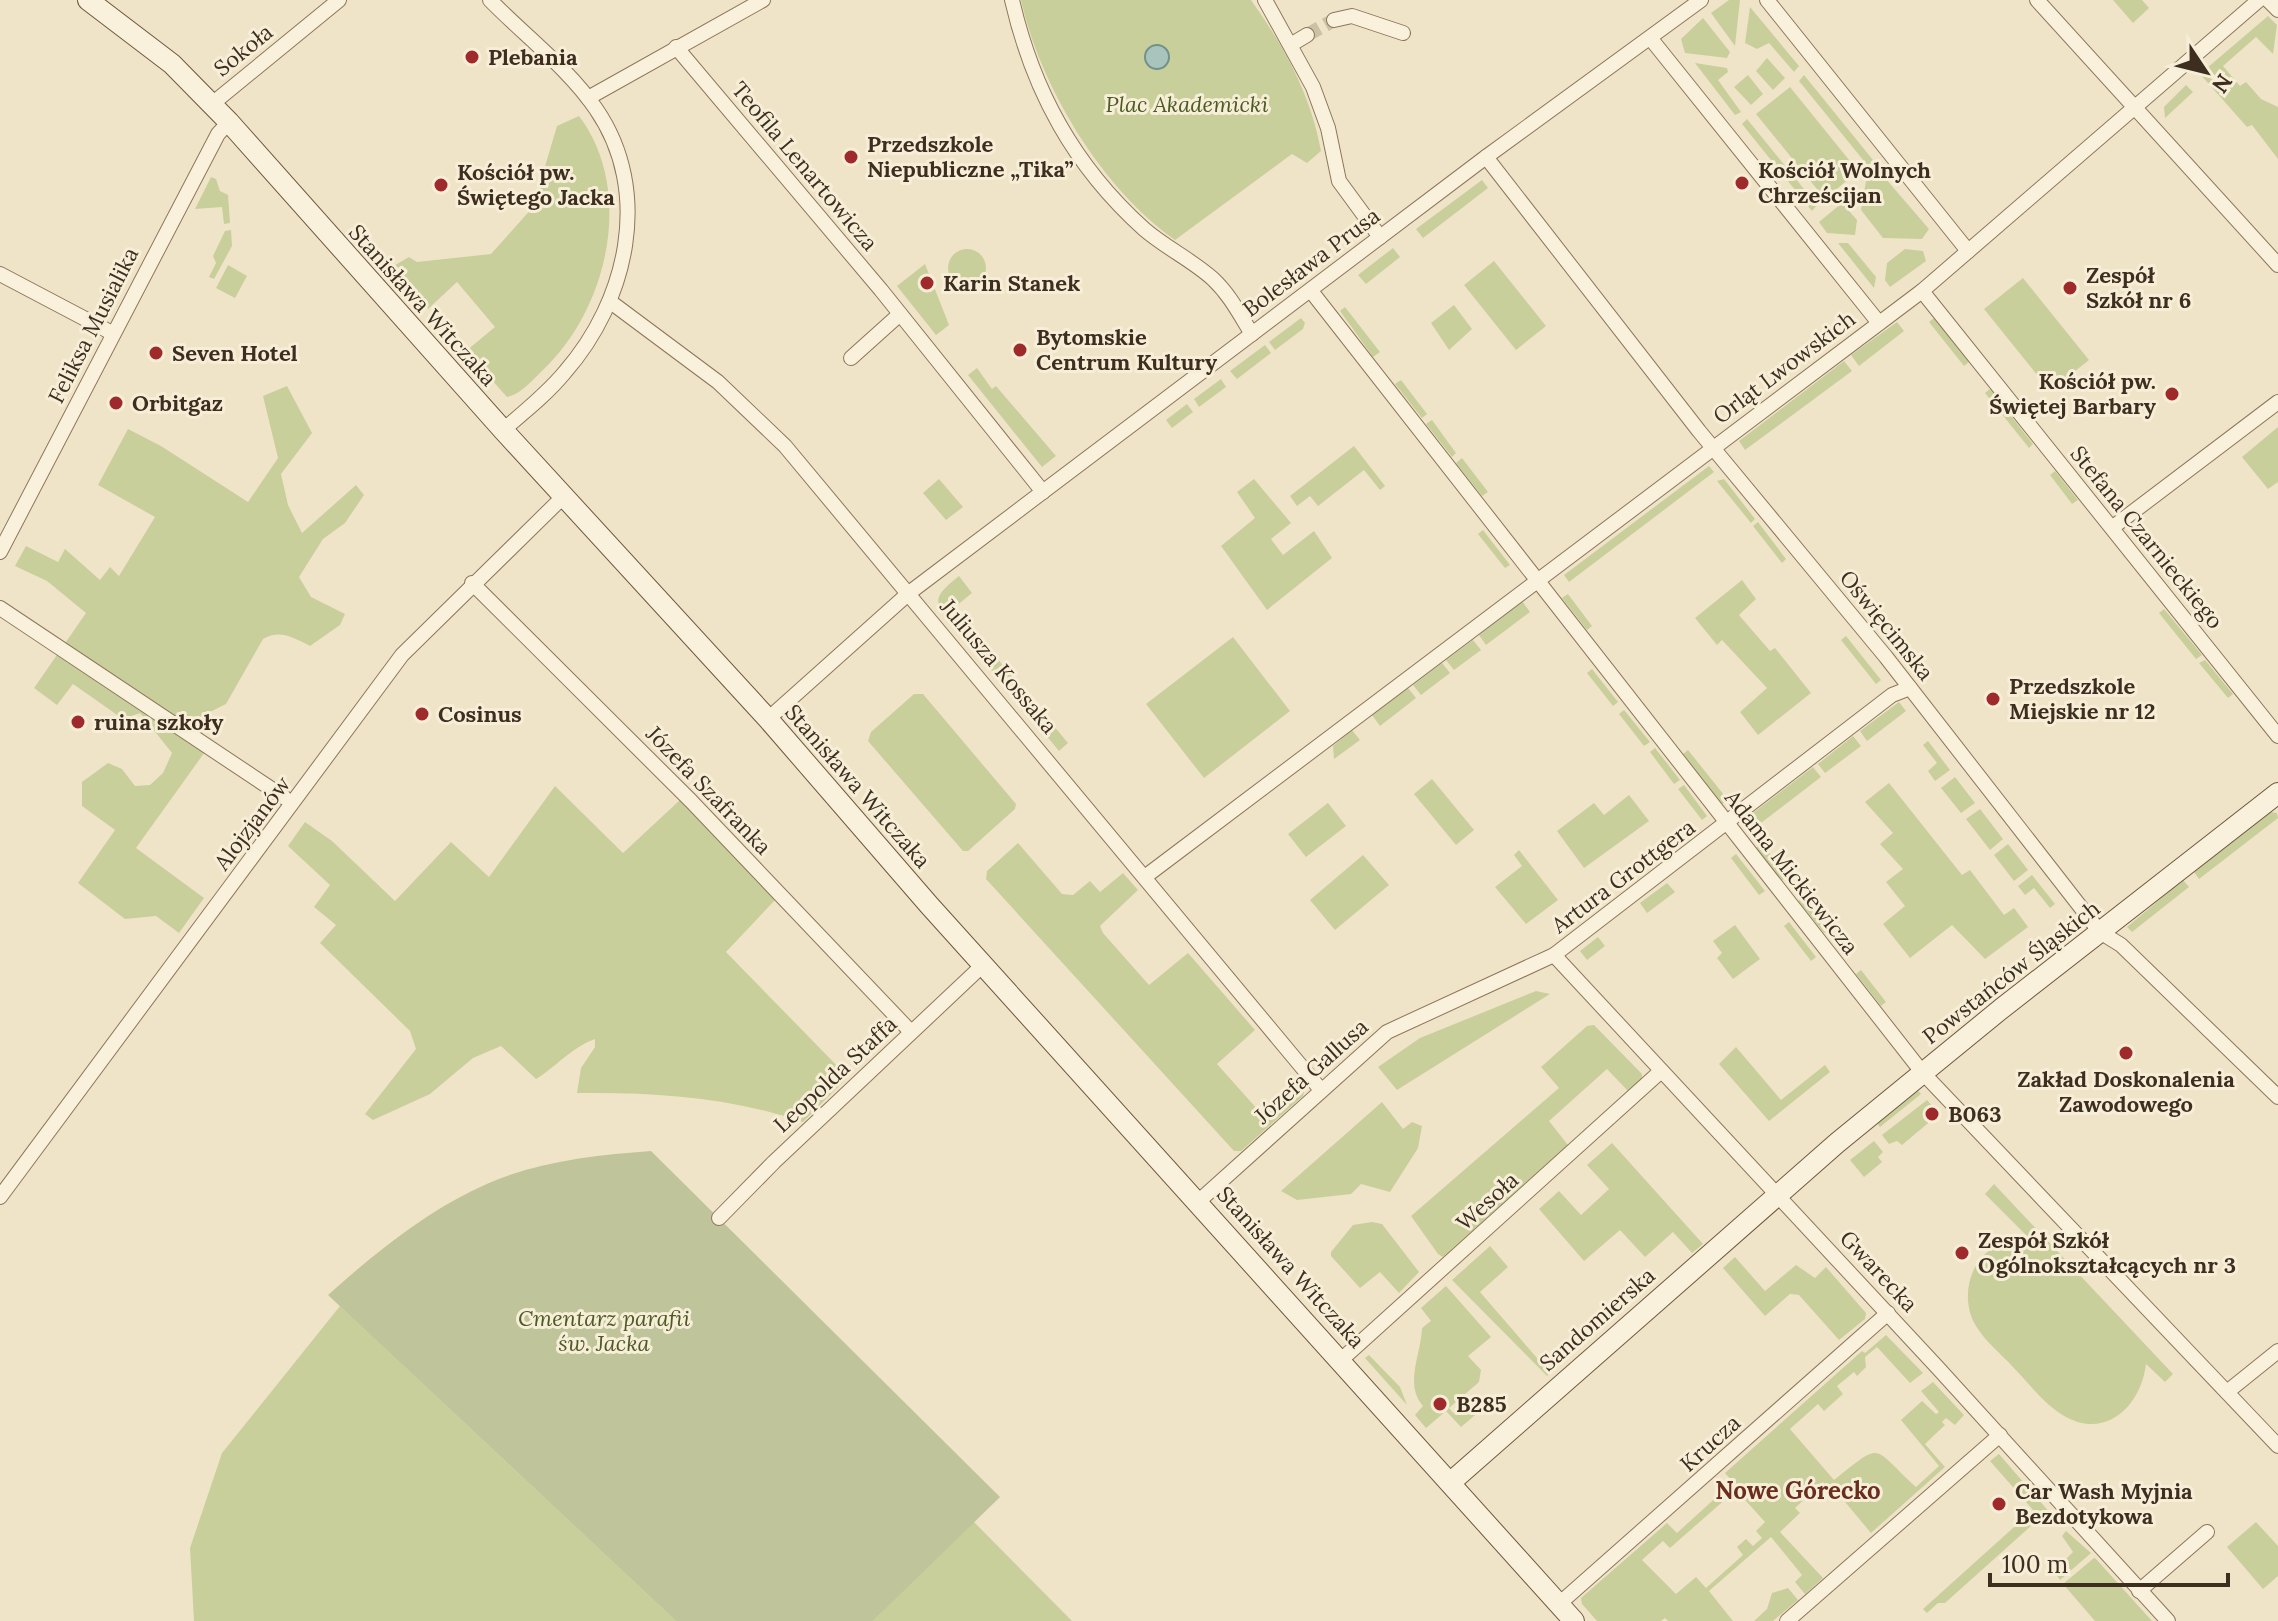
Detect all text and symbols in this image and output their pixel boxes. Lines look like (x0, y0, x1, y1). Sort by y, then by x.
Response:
street label: Sokoła (208, 18, 278, 82)
north arrow (2166, 32, 2246, 112)
place label: Plebania (488, 43, 578, 71)
marker: Plebania (463, 48, 481, 66)
text: N (2206, 68, 2239, 98)
street label: Teofila Lenartowicza (726, 76, 884, 256)
park label: Plac Akademicki (1106, 90, 1268, 118)
place label: Przedszkole Niepubliczne „Tika” (867, 130, 1073, 183)
marker: Przedszkole Niepubliczne „Tika” (842, 148, 860, 166)
place label: Kościół Wolnych Chrześcijan (1758, 156, 1931, 209)
place label: Kościół pw. Świętego Jacka (457, 158, 615, 211)
marker: Kościół Wolnych Chrześcijan (1733, 174, 1751, 192)
marker: Kościół pw. Świętego Jacka (432, 176, 450, 194)
street label: Bolesława Prusa (1237, 201, 1385, 323)
street label: Stanisława Witczaka (343, 218, 503, 392)
street label: Feliksa Musialika (42, 242, 144, 408)
place label: Zespół Szkół nr 6 (2086, 261, 2191, 314)
place label: Karin Stanek (943, 269, 1080, 297)
marker: Karin Stanek (918, 274, 936, 292)
marker: Zespół Szkół nr 6 (2061, 279, 2079, 297)
street label: Orląt Lwowskich (1707, 304, 1861, 430)
place label: Bytomskie Centrum Kultury (1036, 323, 1218, 376)
place label: Seven Hotel (172, 339, 298, 367)
marker: Bytomskie Centrum Kultury (1011, 341, 1029, 359)
marker: Seven Hotel (147, 344, 165, 362)
place label: Kościół pw. Świętej Barbary (1989, 367, 2157, 420)
marker: Kościół pw. Świętej Barbary (2163, 385, 2181, 403)
place label: Orbitgaz (132, 389, 223, 417)
marker: Orbitgaz (107, 394, 125, 412)
street label: Stefana Czarnieckiego (2065, 440, 2229, 634)
street label: Oświęcimska (1834, 564, 1940, 686)
street label: Juliusza Kossaka (934, 592, 1064, 739)
place label: Przedszkole Miejskie nr 12 (2009, 672, 2155, 725)
marker: Przedszkole Miejskie nr 12 (1984, 690, 2002, 708)
street label: Stanisława Witczaka (779, 698, 937, 874)
place label: Cosinus (438, 700, 522, 728)
marker: Cosinus (413, 705, 431, 723)
place label: ruina szkoły (94, 708, 224, 736)
marker: ruina szkoły (69, 713, 87, 731)
street label: Józefa Szafranka (640, 719, 778, 860)
street label: Alojzjanów (207, 770, 297, 876)
street label: Adama Mickiewicza (1718, 783, 1865, 960)
street label: Artura Grottgera (1545, 813, 1700, 940)
street label: Powstańców Śląskich (1917, 894, 2105, 1050)
street label: Leopolda Staffa (768, 1010, 902, 1138)
street label: Józefa Gallusa (1248, 1013, 1374, 1130)
marker: Zakład Doskonalenia Zawodowego (2117, 1044, 2135, 1062)
place label: Zakład Doskonalenia Zawodowego (2017, 1065, 2235, 1118)
place label: B063 (1948, 1100, 2002, 1128)
marker: B063 (1923, 1105, 1941, 1123)
street label: Wesoła (1450, 1166, 1524, 1236)
street label: Stanisława Witczaka (1211, 1180, 1371, 1354)
street label: Gwarecka (1834, 1224, 1924, 1318)
place label: Zespół Szkół Ogólnokształcących nr 3 (1978, 1226, 2236, 1279)
marker: Zespół Szkół Ogólnokształcących nr 3 (1953, 1244, 1971, 1262)
street label: Sandomierska (1534, 1261, 1660, 1377)
park label: Cmentarz parafii św. Jacka (518, 1304, 690, 1357)
place label: B285 (1456, 1390, 1507, 1418)
marker: B285 (1431, 1395, 1449, 1413)
street label: Krucza (1674, 1409, 1746, 1477)
district label: Nowe Górecko (1715, 1475, 1881, 1506)
place label: Car Wash Myjnia Bezdotykowa (2015, 1477, 2193, 1530)
marker: Car Wash Myjnia Bezdotykowa (1990, 1495, 2008, 1513)
scale bar (1990, 1537, 2228, 1587)
text: 100 m (2002, 1549, 2068, 1580)

